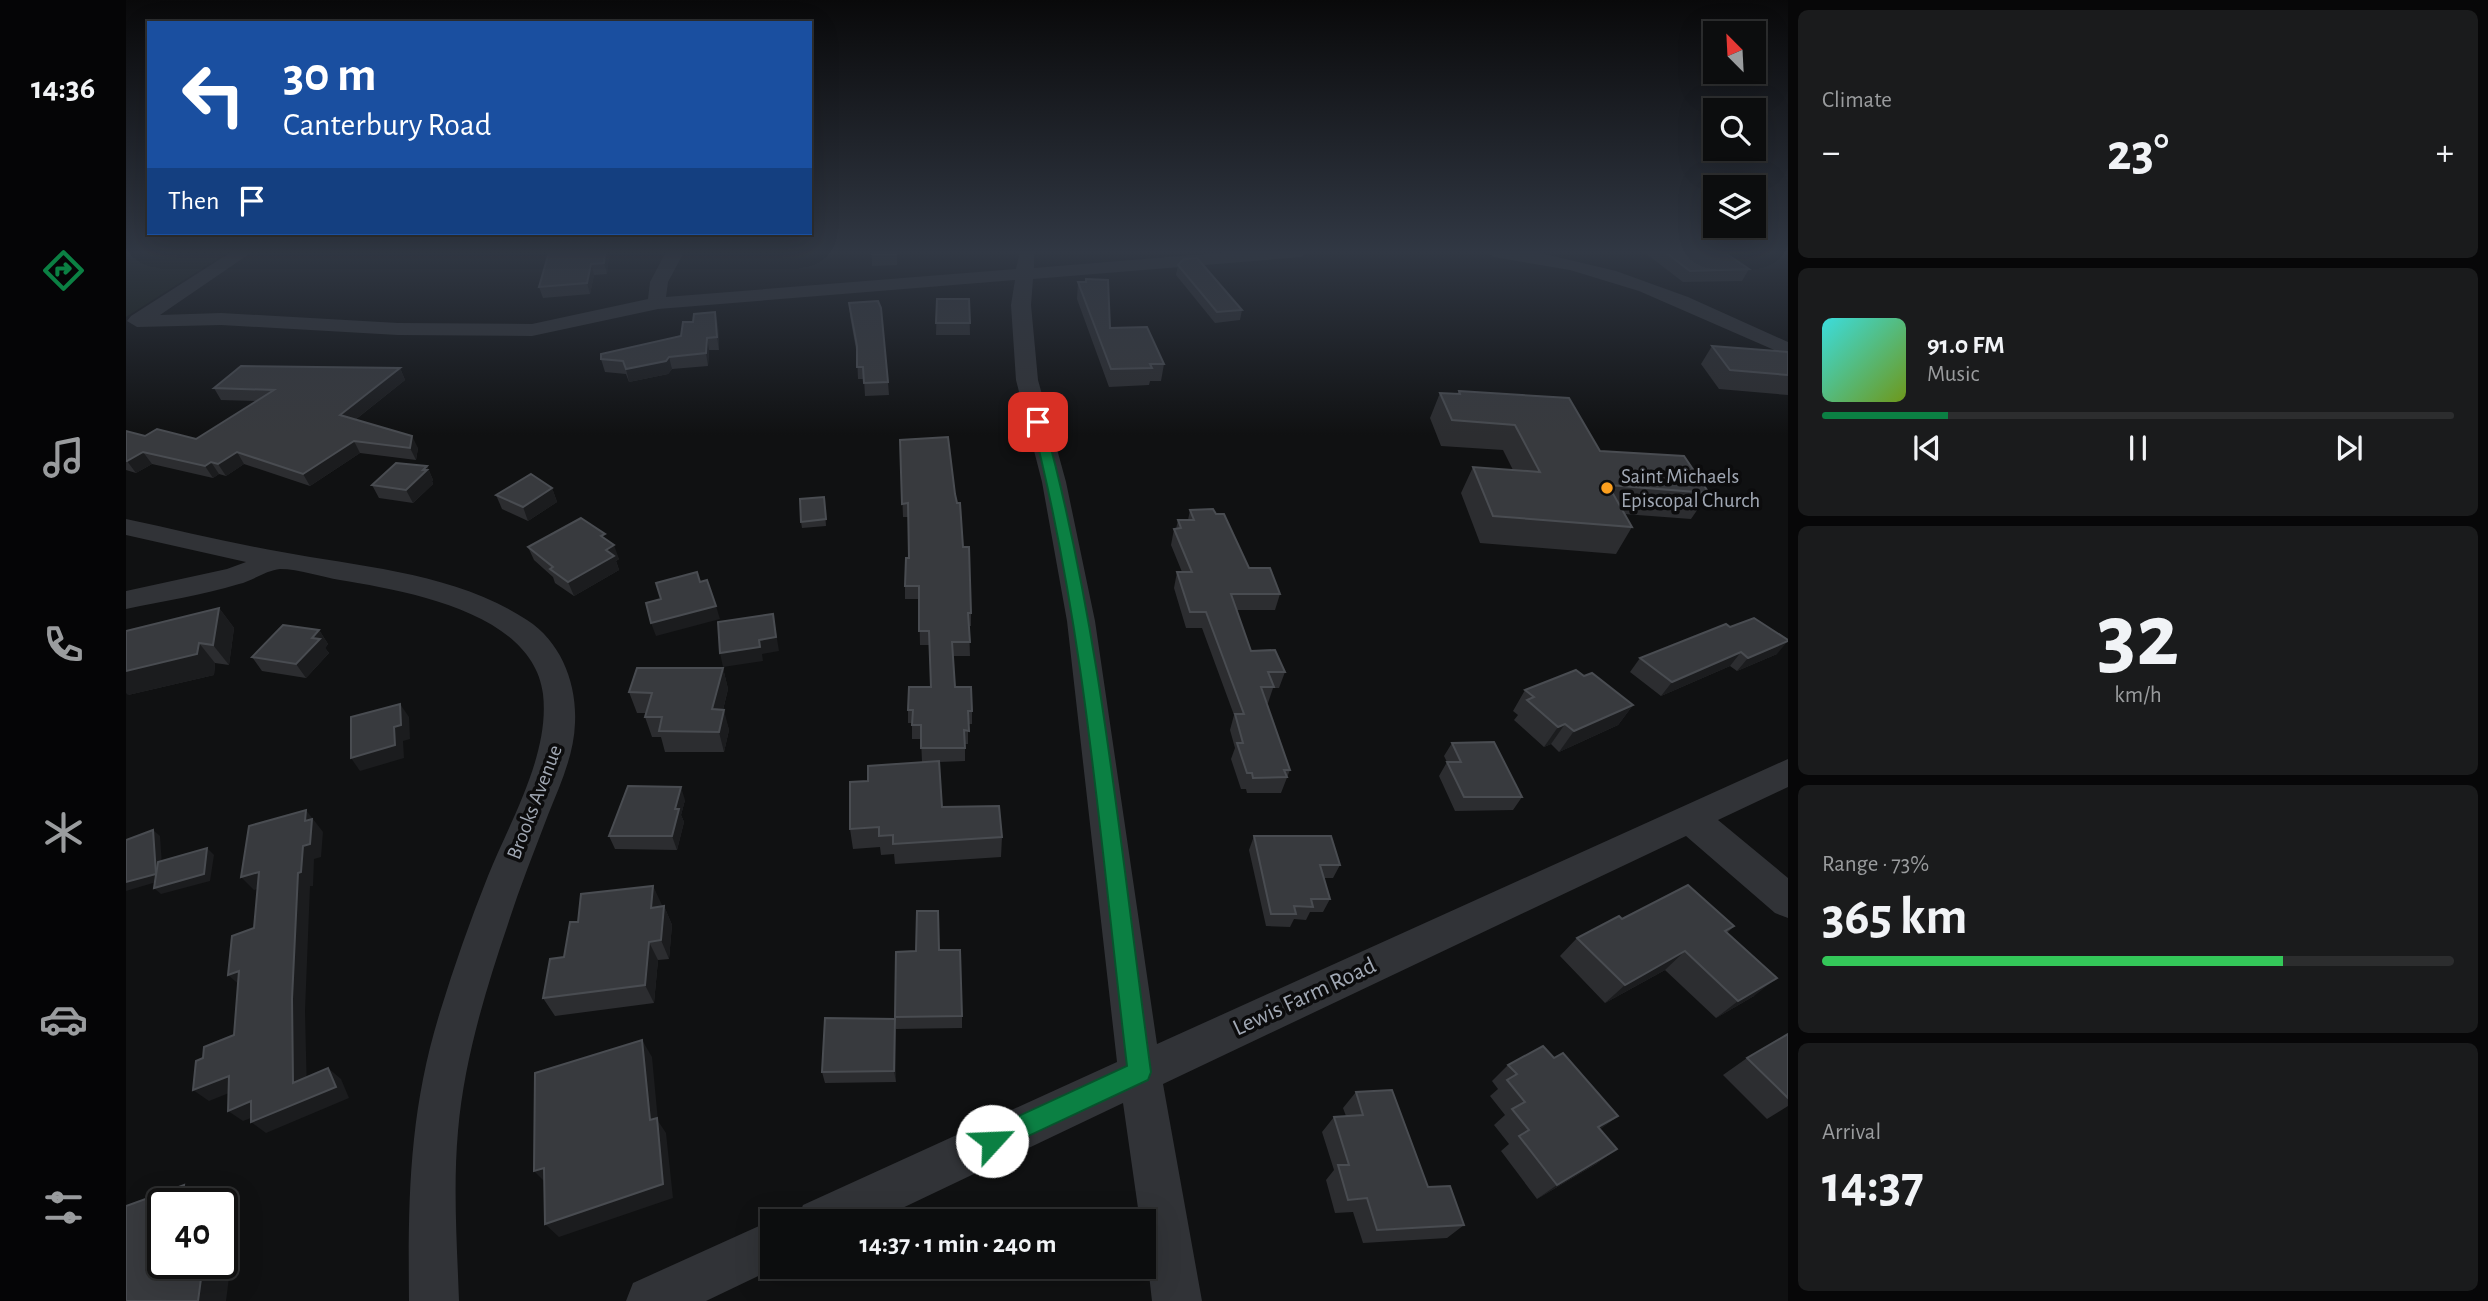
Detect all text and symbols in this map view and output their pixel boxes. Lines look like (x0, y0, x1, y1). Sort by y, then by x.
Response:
north arrow (1703, 21, 1766, 84)
map controls (1703, 21, 1766, 238)
icon: left (168, 49, 259, 140)
text: 30 m (283, 51, 377, 100)
text: 14:36 (31, 72, 95, 104)
text: Climate (1822, 89, 1892, 112)
button: search (1703, 98, 1766, 161)
text: Canterbury Road (283, 109, 491, 141)
text: 23° (2107, 127, 2169, 179)
text: − (1822, 134, 1840, 172)
text: + (2436, 134, 2454, 172)
button: layers (1703, 175, 1766, 238)
icon: arrive (233, 182, 271, 220)
text: Then (168, 188, 219, 214)
icon: directions (39, 246, 88, 295)
text: 91.0 FM (1927, 332, 2005, 358)
text: Music (1927, 363, 1979, 386)
pin (1008, 392, 1068, 452)
icon: arrive (1019, 403, 1057, 441)
icon: previous (1908, 429, 1946, 467)
icon: pause (2119, 429, 2157, 467)
icon: next (2330, 429, 2368, 467)
icon: music (39, 433, 88, 482)
place label: Saint Michaels Episcopal Church (1621, 466, 1760, 511)
marker: Saint Michaels Episcopal Church (1599, 480, 1615, 496)
text: 32 (2097, 591, 2179, 682)
icon: phone (39, 620, 88, 669)
text: km/h (2114, 684, 2162, 707)
street label: Brooks Avenue (503, 742, 566, 862)
icon: climate (39, 808, 88, 857)
text: Range · 73% (1822, 853, 1929, 876)
text: 365 km (1822, 891, 1968, 943)
street label: Lewis Farm Road (1229, 953, 1380, 1040)
icon: car (39, 995, 88, 1044)
position arrow (955, 1104, 1029, 1178)
text: Arrival (1822, 1121, 1881, 1144)
text: 14:37 (1822, 1159, 1924, 1211)
icon: filters (39, 1183, 88, 1232)
speed limit sign: 40 (147, 1188, 238, 1279)
text: 14:37 · 1 min · 240 m (859, 1231, 1057, 1257)

